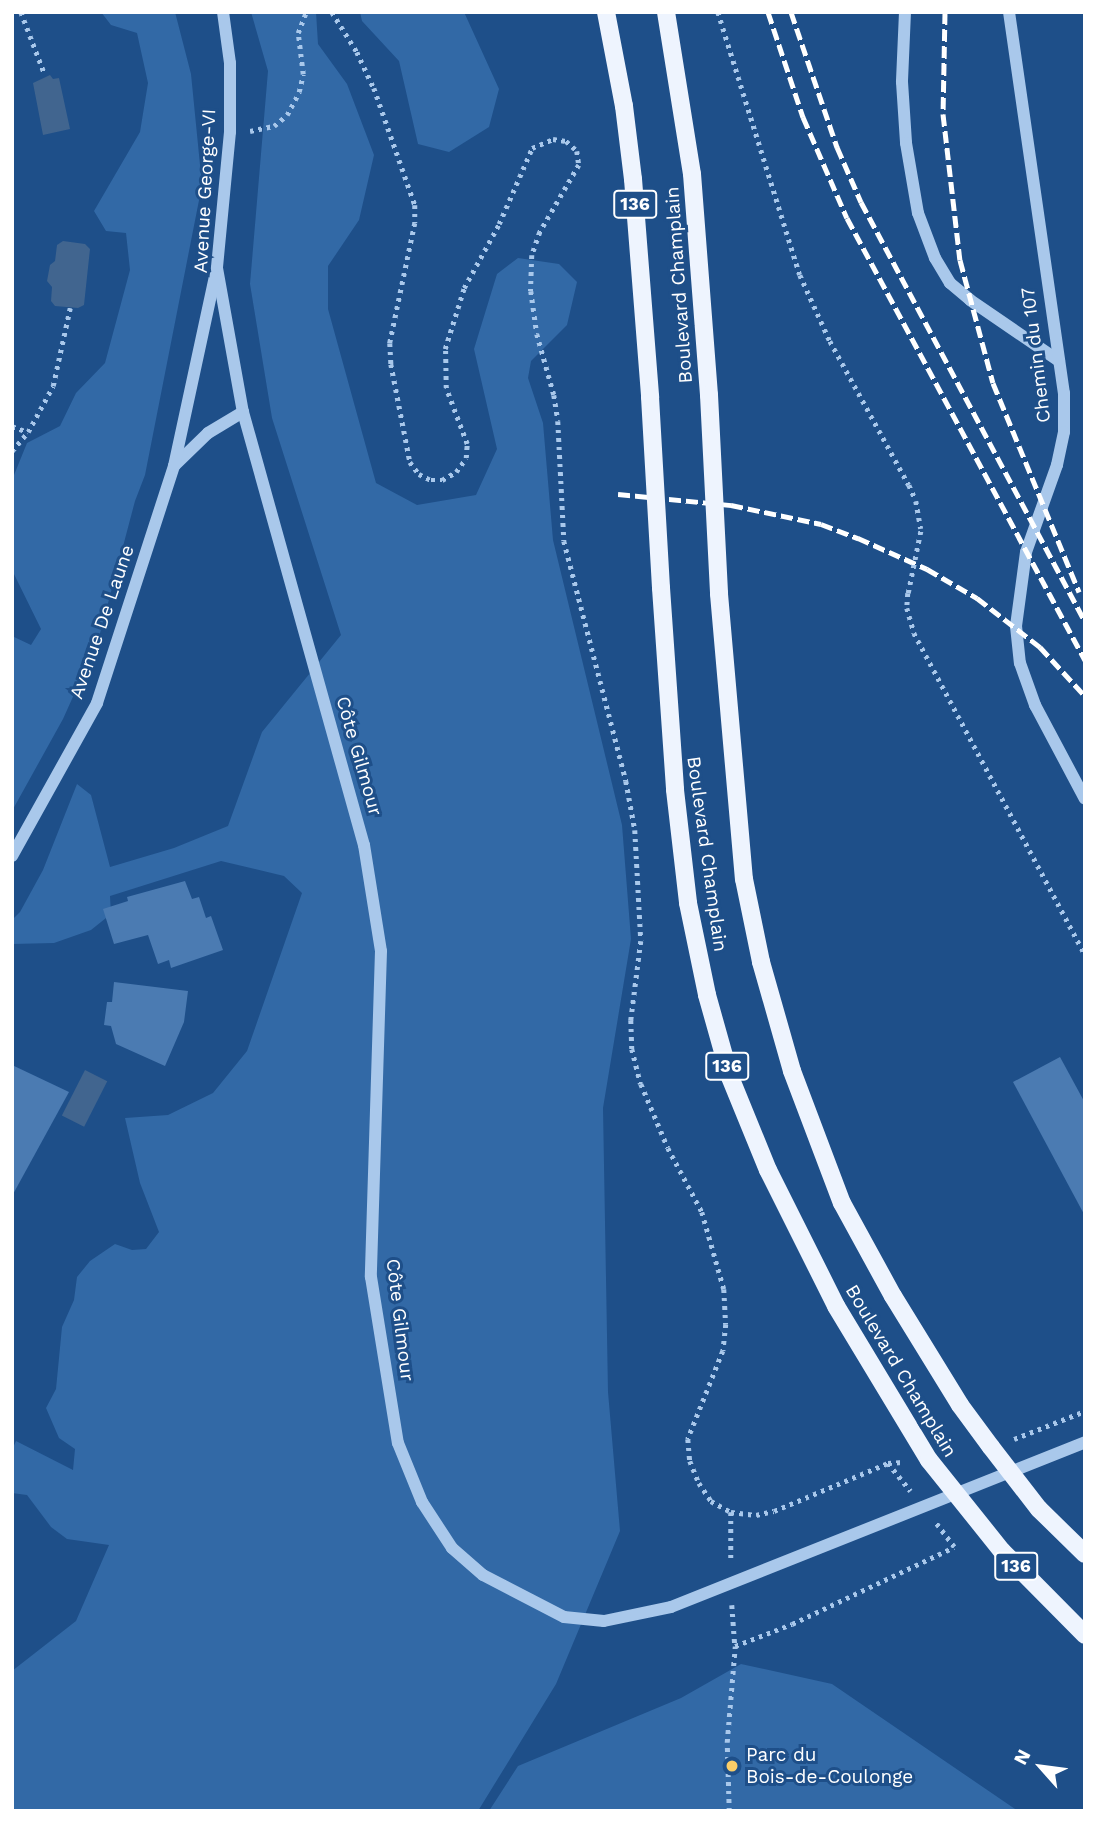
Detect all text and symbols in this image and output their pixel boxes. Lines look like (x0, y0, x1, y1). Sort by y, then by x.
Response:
street label: Avenue George-VI (189, 108, 221, 274)
street label: Boulevard Champlain (661, 186, 697, 384)
road number: 136 (612, 190, 658, 218)
street label: Chemin du 107 (1016, 286, 1056, 424)
street label: Avenue De Laune (65, 542, 139, 702)
street label: Côte Gilmour (331, 694, 387, 818)
street label: Boulevard Champlain (682, 755, 732, 953)
road number: 136 (704, 1051, 750, 1080)
street label: Côte Gilmour (381, 1257, 419, 1383)
street label: Boulevard Champlain (840, 1281, 962, 1461)
road number: 136 (993, 1552, 1039, 1581)
north arrow (1006, 1732, 1076, 1802)
place label: Parc du Bois-de-Coulonge (746, 1744, 913, 1788)
text: N (1009, 1745, 1035, 1769)
marker: Parc du Bois-de-Coulonge (724, 1758, 740, 1774)

